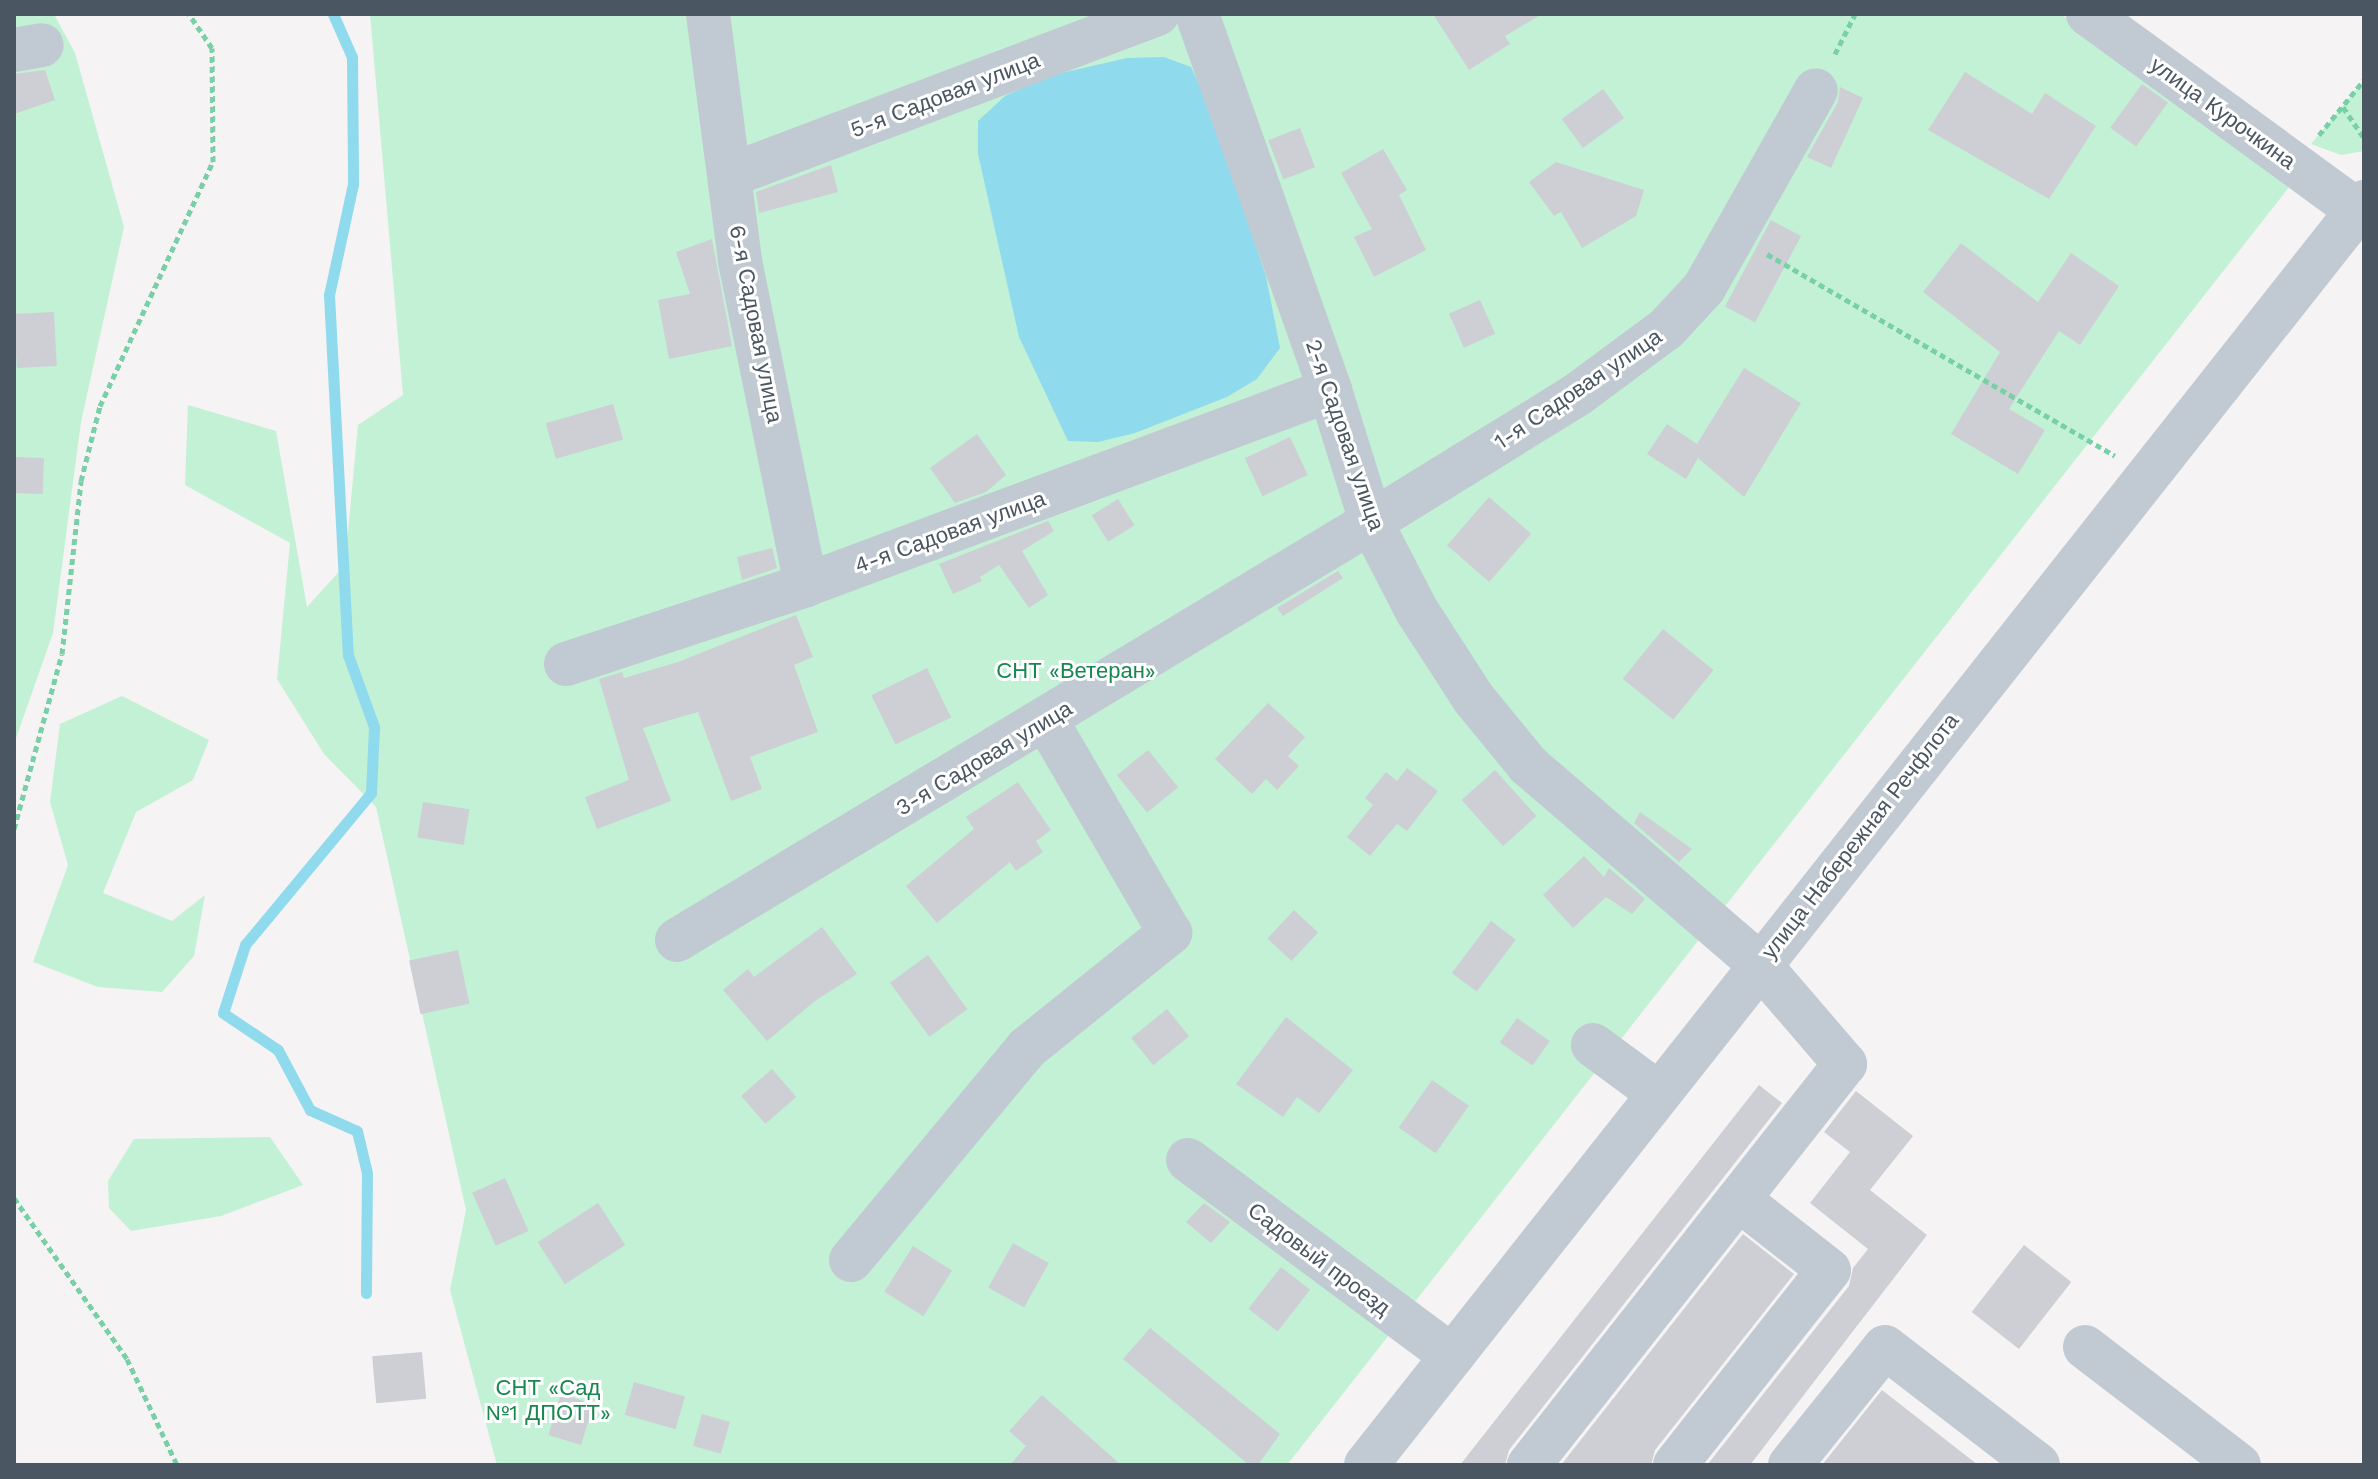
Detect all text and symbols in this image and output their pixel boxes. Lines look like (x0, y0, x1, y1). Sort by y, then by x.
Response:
street label: 5-я Садовая улица (847, 47, 1043, 143)
street label: улица Курочкина (2145, 51, 2301, 175)
street label: 6-я Садовая улица (724, 223, 788, 425)
street label: 1-я Садовая улица (1489, 323, 1667, 455)
street label: 2-я Садовая улица (1300, 336, 1390, 534)
street label: 4-я Садовая улица (851, 485, 1049, 579)
park label: СНТ «Ветеран» (996, 658, 1156, 684)
street label: 3-я Садовая улица (891, 695, 1077, 821)
street label: улица Набережная Речфлота (1756, 708, 1964, 964)
street label: Садовый проезд (1243, 1197, 1395, 1321)
park label: СНТ «Сад №1 ДПОТТ» (485, 1374, 611, 1426)

